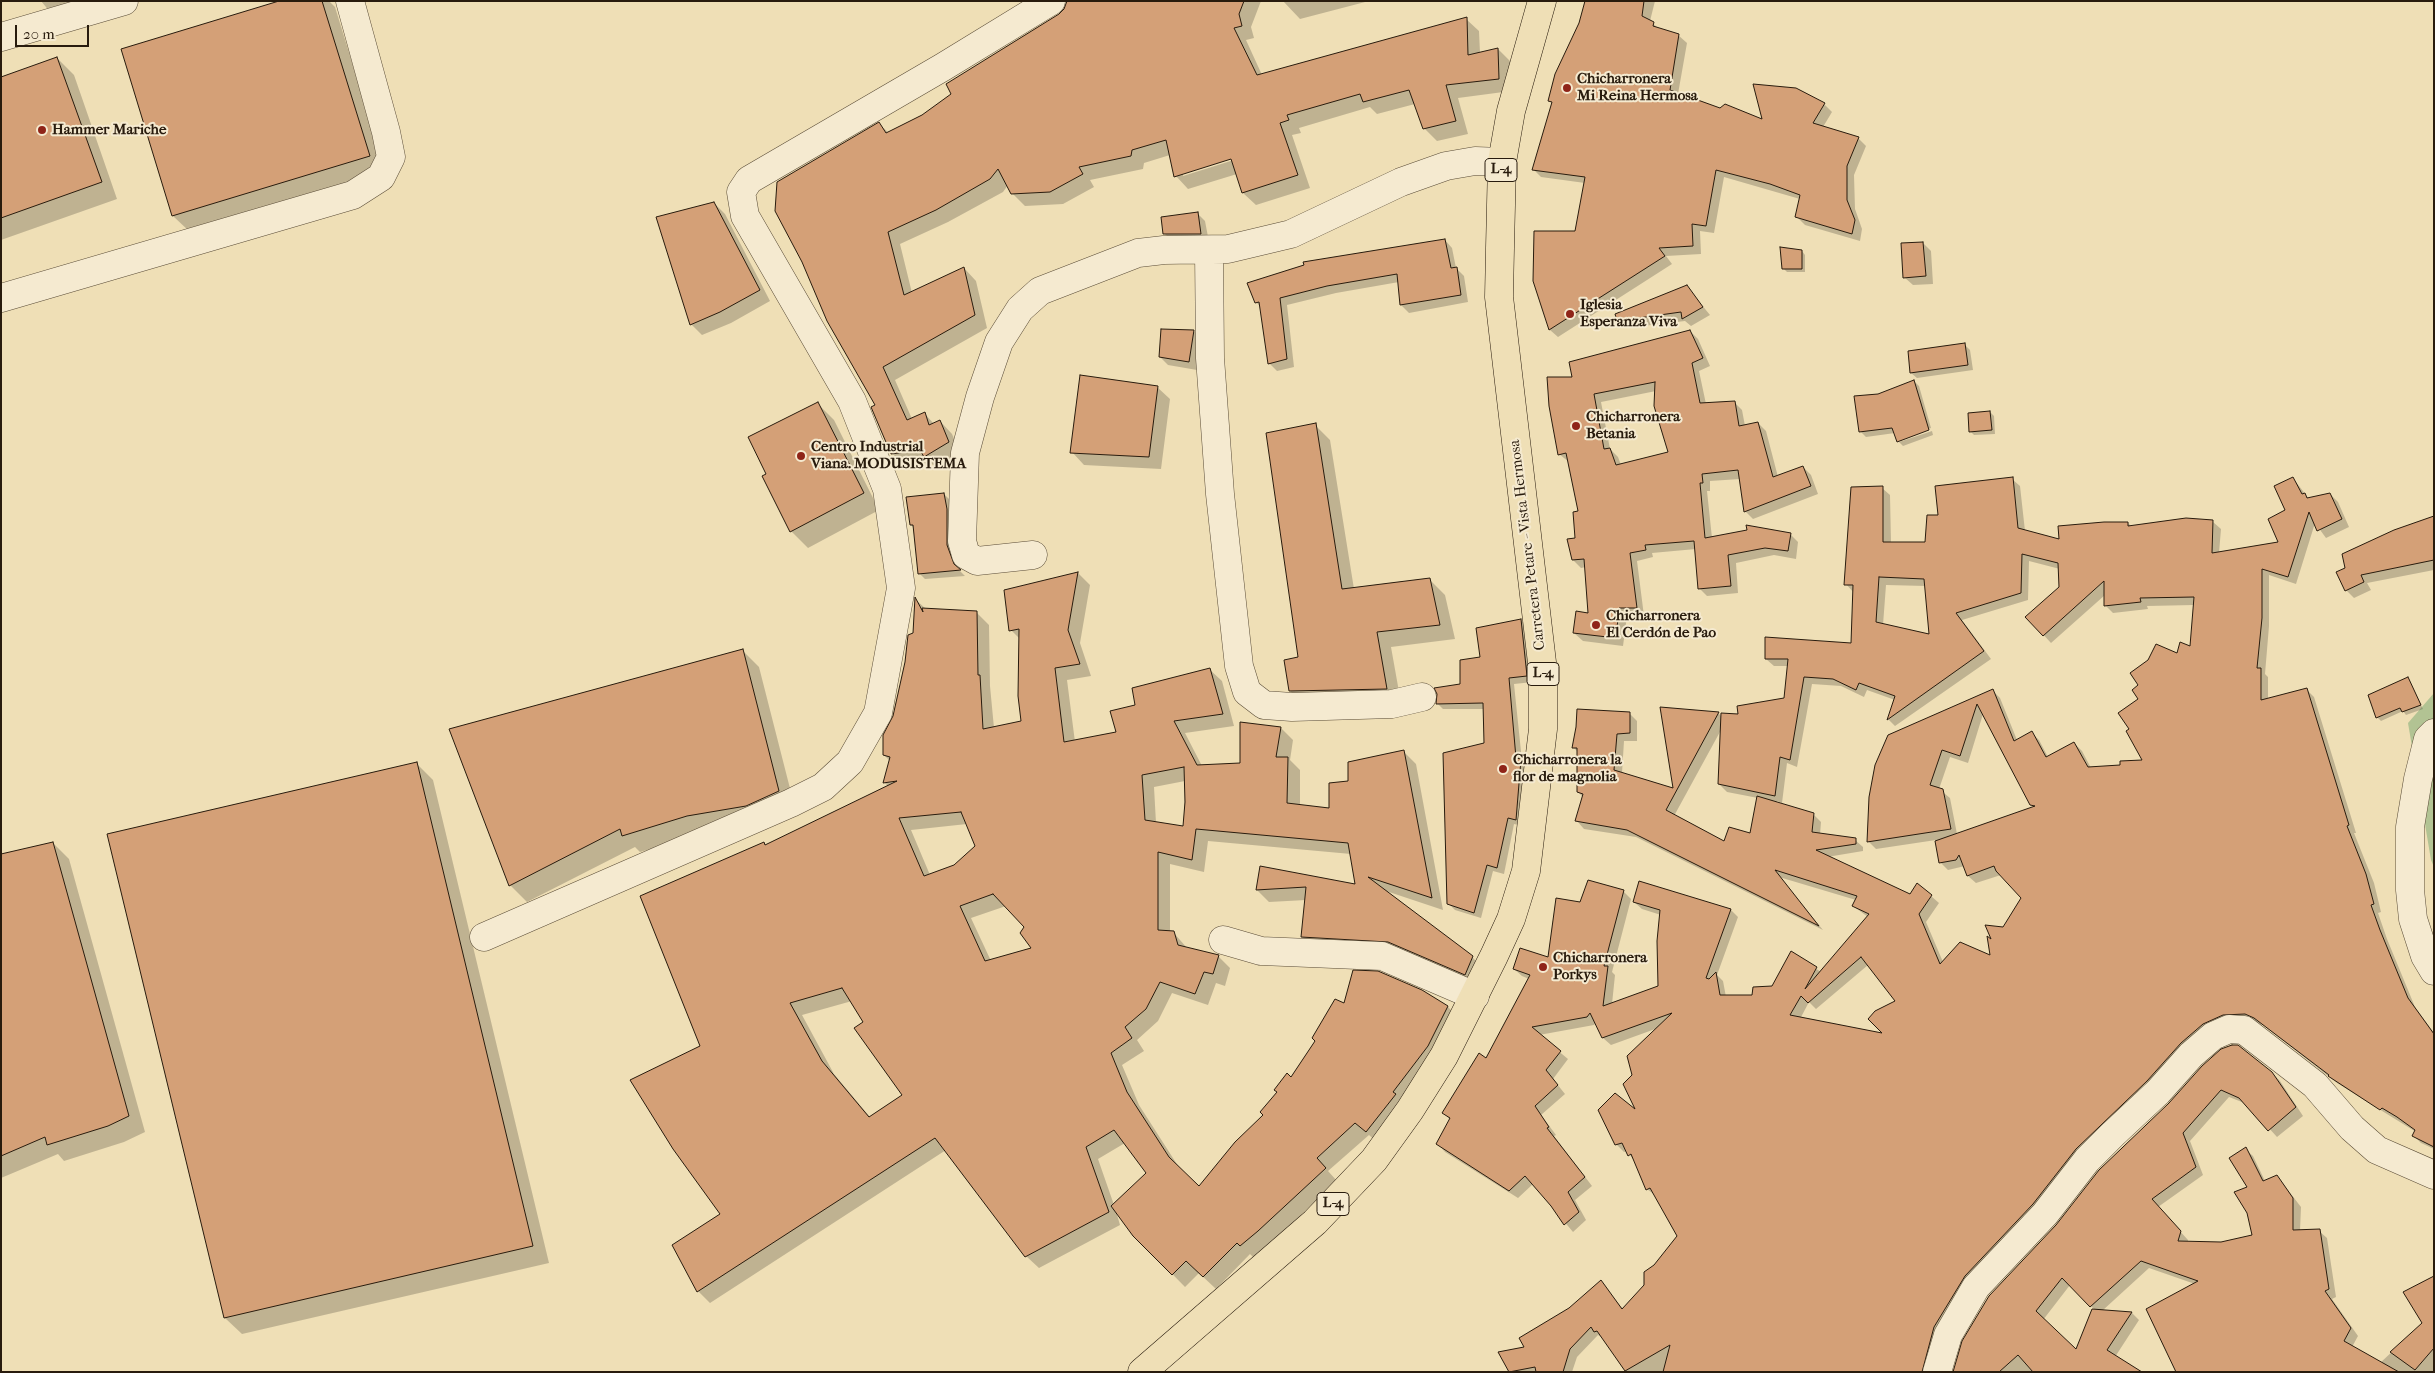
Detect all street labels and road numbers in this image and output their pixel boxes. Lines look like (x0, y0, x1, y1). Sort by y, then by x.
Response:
road number: L-4 (1485, 158, 1517, 182)
street label: Carretera Petare - Vista Hermosa (1506, 439, 1550, 651)
road number: L-4 (1527, 662, 1559, 686)
road number: L-4 (1317, 1192, 1349, 1216)

